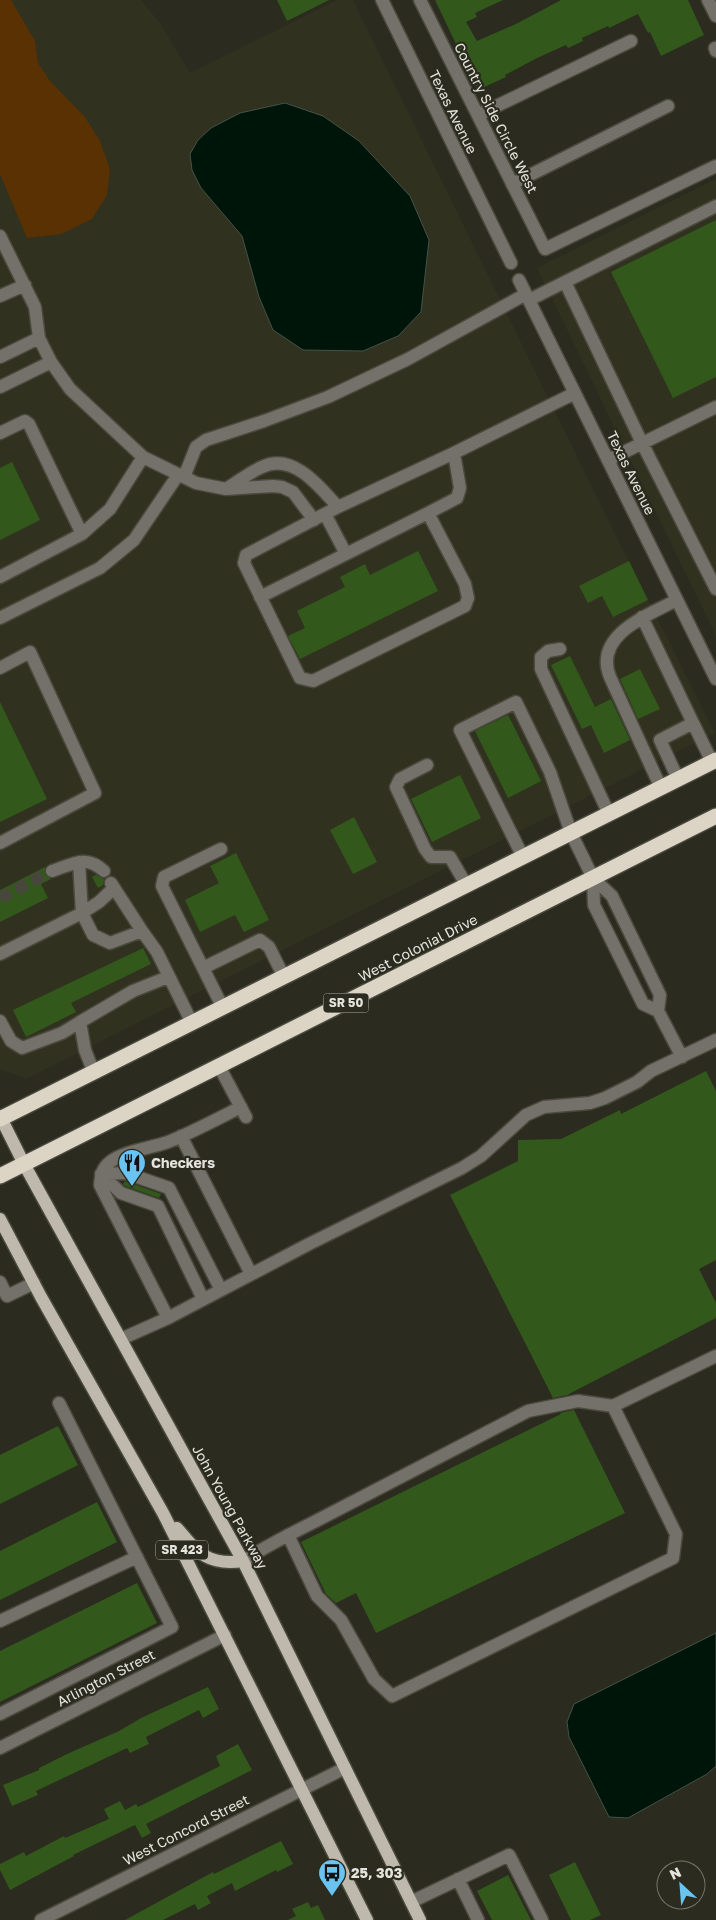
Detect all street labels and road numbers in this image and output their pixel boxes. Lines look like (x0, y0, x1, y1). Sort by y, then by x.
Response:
street label: Country Side Circle West (451, 40, 542, 196)
street label: Texas Avenue (426, 67, 481, 156)
street label: Texas Avenue (604, 428, 659, 517)
street label: West Colonial Drive (355, 910, 480, 985)
road number: SR 50 (324, 994, 368, 1012)
street label: John Young Parkway (189, 1442, 272, 1572)
road number: SR 423 (156, 1540, 208, 1560)
street label: Arlington Street (54, 1646, 158, 1710)
street label: West Concord Street (120, 1790, 252, 1869)

